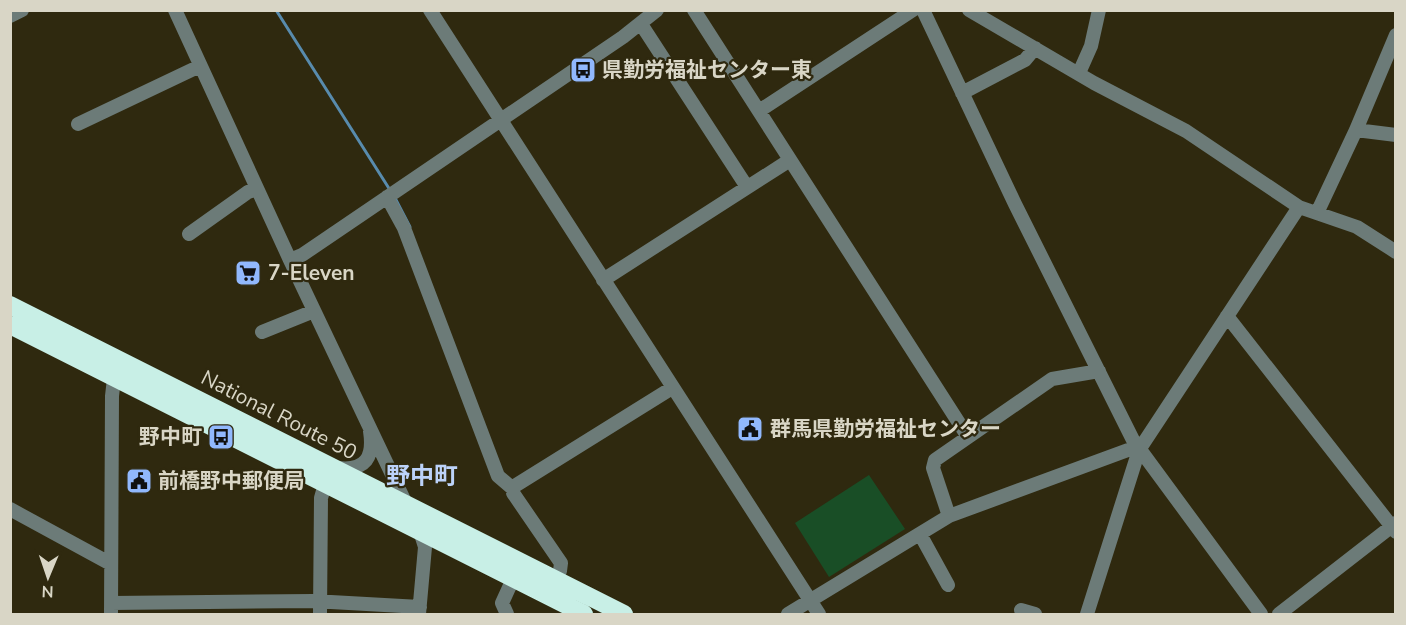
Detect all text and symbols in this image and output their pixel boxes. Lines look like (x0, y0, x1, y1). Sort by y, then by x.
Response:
bus stop icon: 県勤労福祉センター東 (568, 55, 598, 85)
place label: 県勤労福祉センター東 (602, 56, 812, 84)
supermarket icon: 7-Eleven (233, 258, 263, 288)
place label: 7-Eleven (268, 259, 355, 287)
street label: National Route 50 (196, 364, 362, 466)
public building icon: 群馬県勤労福祉センター (735, 414, 765, 444)
place label: 群馬県勤労福祉センター (770, 415, 1001, 443)
bus stop icon: 野中町 (206, 422, 236, 452)
place label: 野中町 (139, 423, 202, 451)
district label: 野中町 (386, 460, 458, 492)
public building icon: 前橋野中郵便局 (124, 466, 154, 496)
place label: 前橋野中郵便局 (158, 467, 305, 495)
north arrow (18, 547, 78, 607)
text: N (41, 580, 54, 602)

